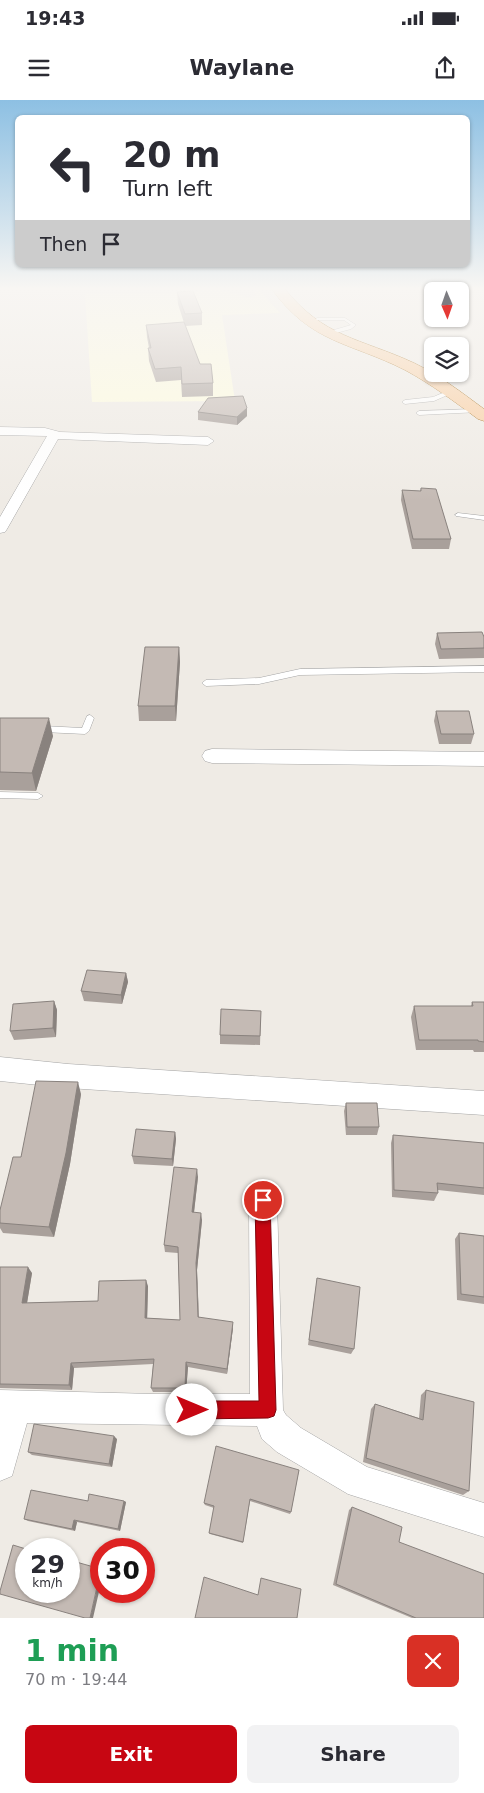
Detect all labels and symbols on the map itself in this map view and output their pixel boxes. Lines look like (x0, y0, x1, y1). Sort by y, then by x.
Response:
north arrow (424, 282, 469, 328)
pin (242, 1179, 284, 1221)
position arrow (165, 1383, 217, 1435)
speed limit sign: 30 (90, 1538, 155, 1603)

